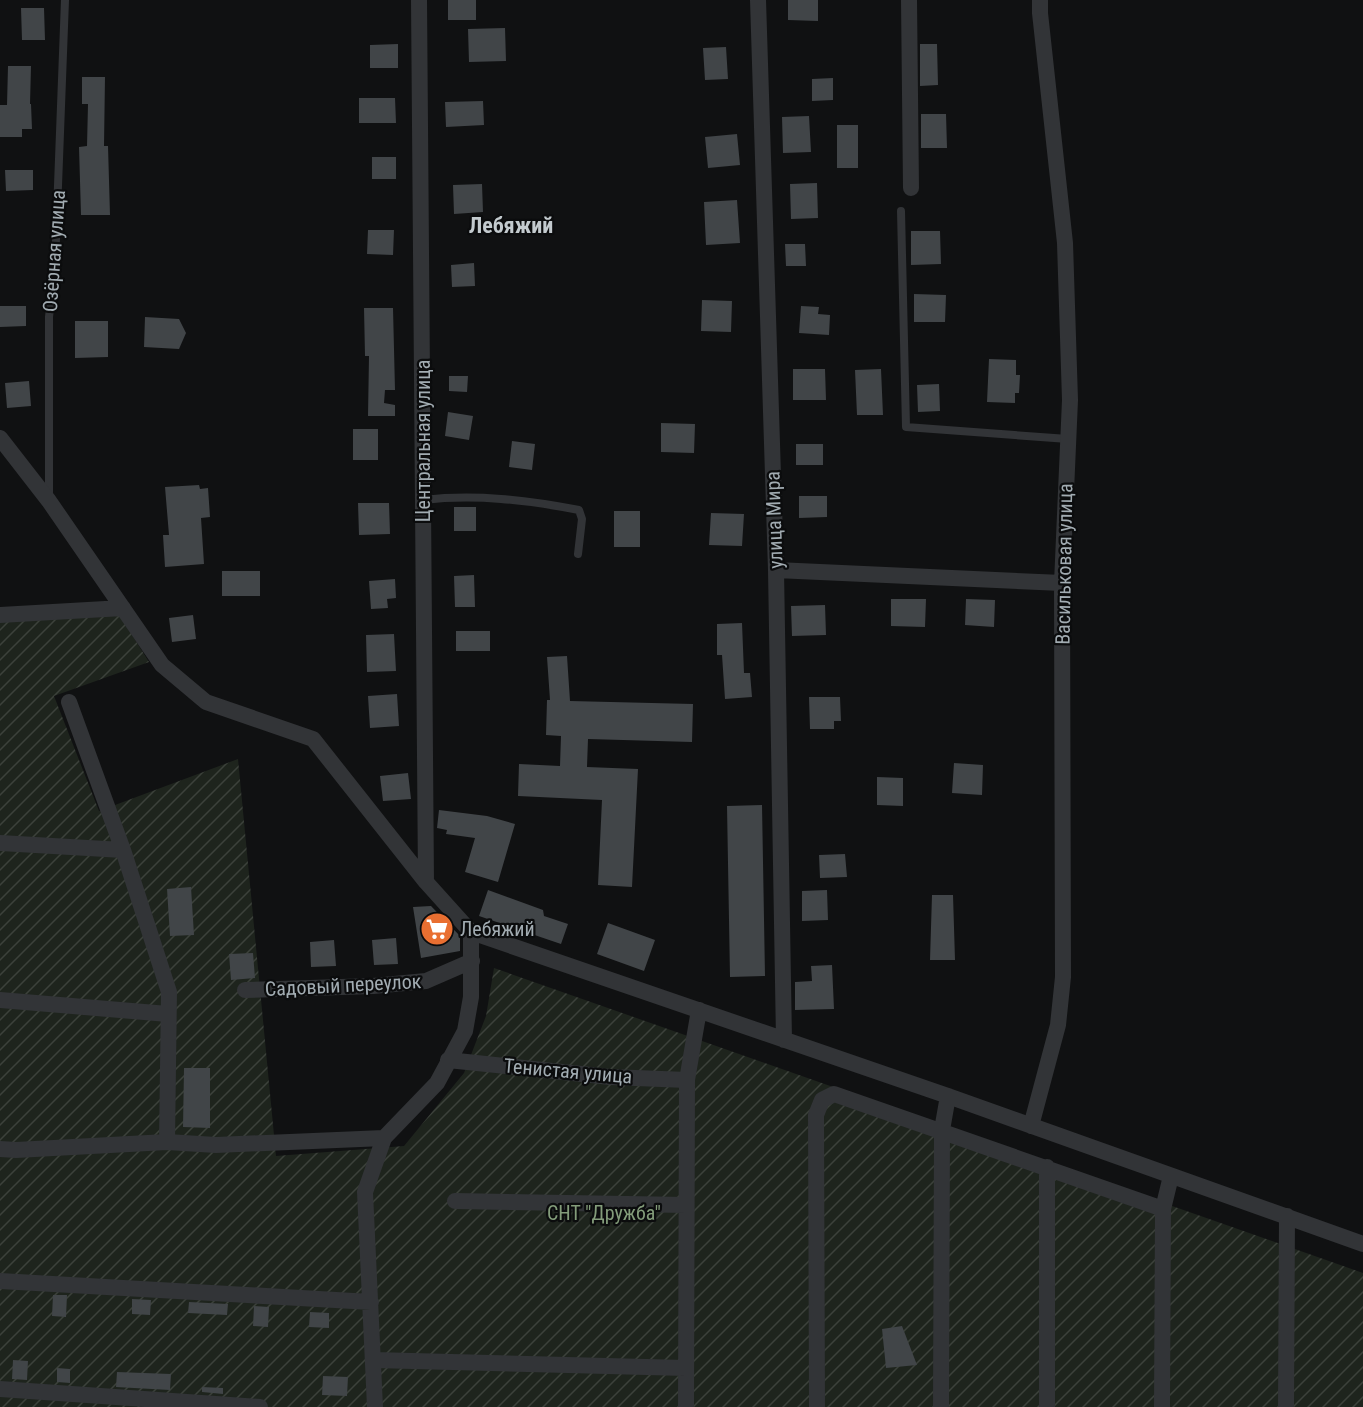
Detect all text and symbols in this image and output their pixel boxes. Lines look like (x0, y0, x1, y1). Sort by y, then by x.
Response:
street label: Озёрная улица (38, 189, 70, 313)
district label: Лебяжий (469, 213, 553, 238)
street label: Центральная улица (411, 360, 435, 522)
street label: улица Мира (760, 471, 788, 569)
street label: Васильковая улица (1051, 483, 1077, 645)
supermarket icon: Лебяжий (419, 911, 455, 947)
place label: Лебяжий (460, 917, 535, 941)
street label: Садовый переулок (264, 969, 422, 1001)
street label: Тенистая улица (503, 1053, 633, 1089)
park label: СНТ "Дружба" (547, 1201, 661, 1225)

